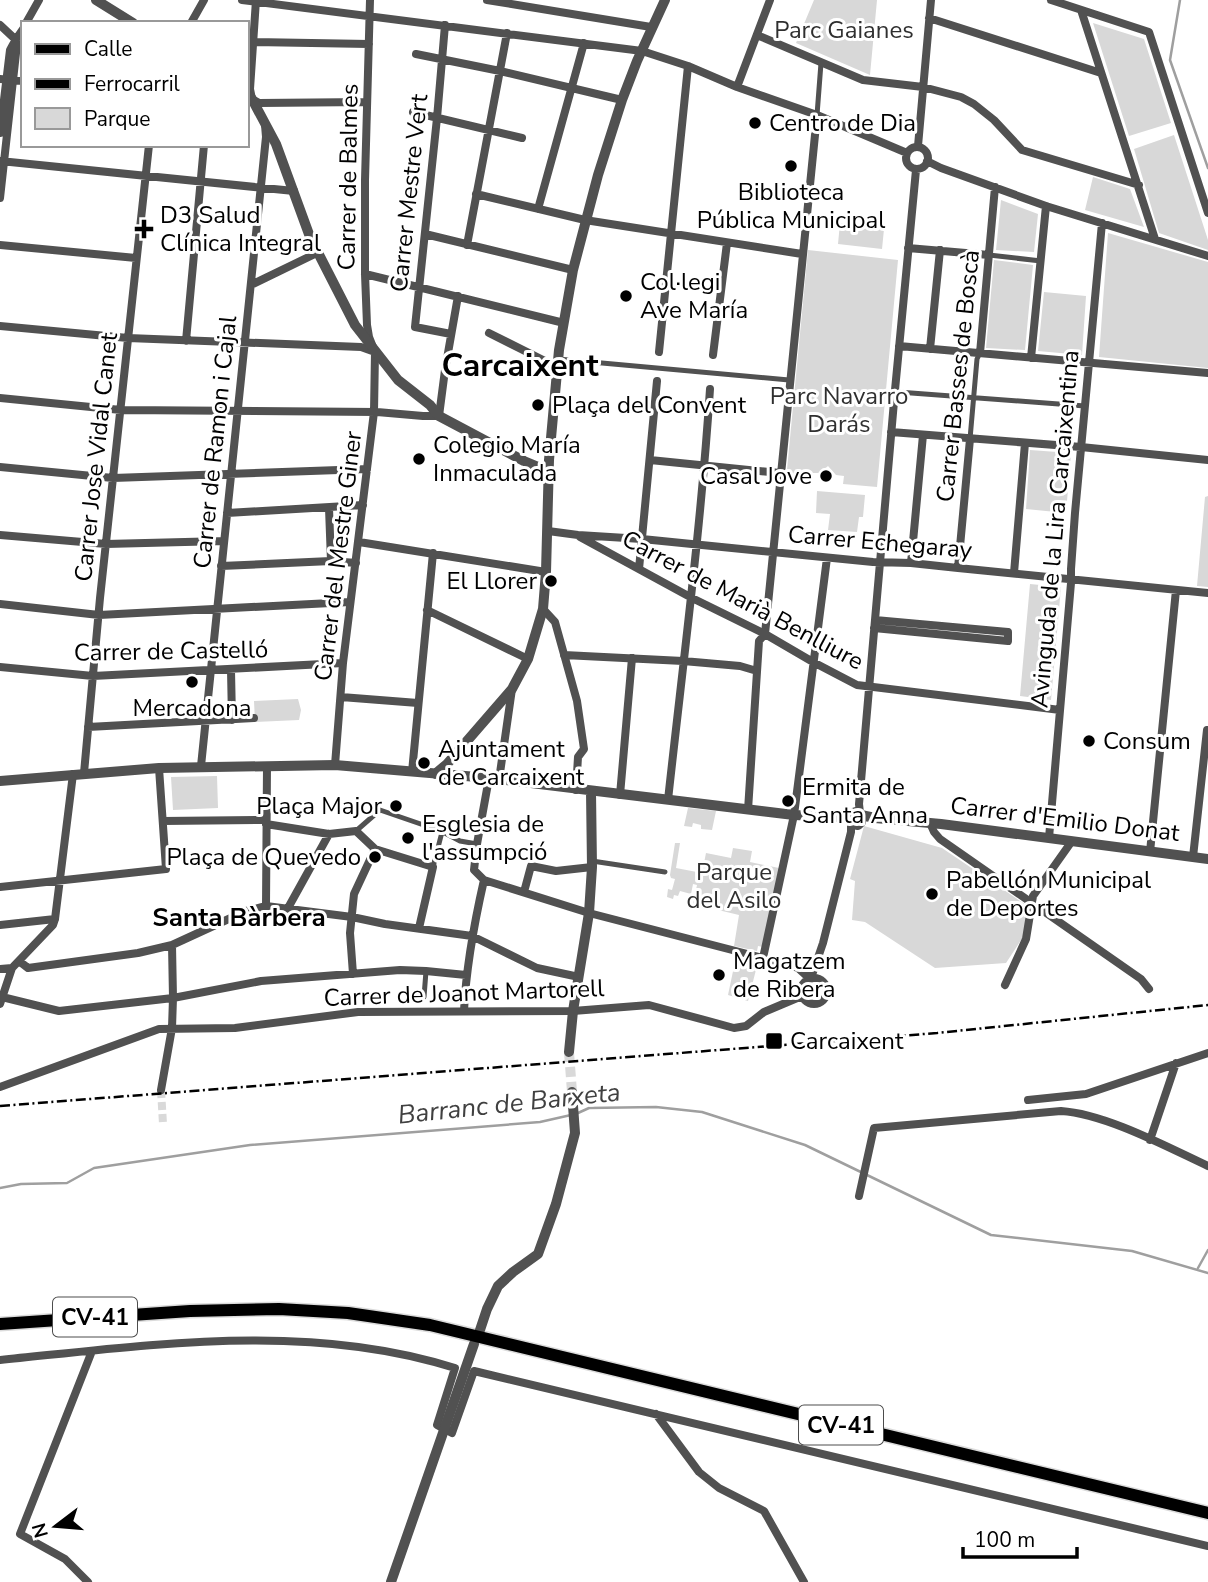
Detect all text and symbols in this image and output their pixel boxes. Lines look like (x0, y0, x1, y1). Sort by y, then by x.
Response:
park label: Parc Gaianes (774, 14, 914, 46)
legend (21, 21, 248, 147)
text: Calle (84, 35, 132, 63)
text: Ferrocarril (84, 70, 181, 98)
street label: Carrer de Balmes (330, 83, 366, 271)
street label: Carrer Mestre Vert (383, 92, 435, 294)
text: Parque (84, 105, 151, 133)
place label: Centro de Dia (769, 107, 916, 139)
marker: Centro de Dia (747, 115, 763, 131)
marker: Biblioteca Pública Municipal (783, 158, 799, 174)
place label: Biblioteca Pública Municipal (697, 176, 885, 236)
place label: D3 Salud Clínica Integral (160, 199, 321, 259)
marker: D3 Salud Clínica Integral (134, 219, 154, 239)
street label: Carrer Basses de Boscà (929, 248, 987, 504)
place label: Col·legi Ave María (640, 266, 748, 326)
marker: Col·legi Ave María (618, 288, 634, 304)
street label: Carrer de Ramon i Cajal (186, 314, 244, 570)
street label: Carrer Jose Vidal Canet (67, 330, 125, 583)
district label: Carcaixent (441, 344, 599, 387)
street label: Avinguda de la Lira Carcaixentina (1023, 349, 1087, 709)
park label: Parc Navarro Darás (770, 380, 908, 440)
place label: Plaça del Convent (552, 389, 747, 421)
marker: Plaça del Convent (530, 397, 546, 413)
street label: Carrer del Mestre Giner (307, 429, 369, 683)
place label: Colegio María Inmaculada (433, 429, 581, 489)
marker: Colegio María Inmaculada (411, 451, 427, 467)
place label: Casal Jove (700, 460, 812, 492)
marker: Casal Jove (818, 468, 834, 484)
street label: Carrer Echegaray (787, 518, 974, 566)
street label: Carrer de Marià Benlliure (617, 523, 869, 677)
place label: El Llorer (447, 565, 537, 597)
marker: El Llorer (543, 573, 559, 589)
street label: Carrer de Castelló (74, 633, 268, 669)
marker: Mercadona (184, 674, 200, 690)
place label: Mercadona (132, 692, 252, 724)
place label: Consum (1103, 725, 1191, 757)
place label: Ajuntament de Carcaixent (438, 733, 585, 793)
marker: Consum (1081, 733, 1097, 749)
marker: Ajuntament de Carcaixent (416, 755, 432, 771)
place label: Ermita de Santa Anna (802, 771, 928, 831)
street label: Carrer d'Emilio Donat (949, 789, 1182, 849)
place label: Plaça Major (256, 790, 382, 822)
marker: Ermita de Santa Anna (780, 793, 796, 809)
marker: Plaça Major (388, 798, 404, 814)
place label: Esglesia de l'assumpció (422, 808, 547, 868)
marker: Esglesia de l'assumpció (400, 830, 416, 846)
place label: Plaça de Quevedo (166, 841, 361, 873)
marker: Plaça de Quevedo (367, 849, 383, 865)
park label: Parque del Asilo (687, 856, 781, 916)
place label: Pabellón Municipal de Deportes (946, 864, 1151, 924)
marker: Pabellón Municipal de Deportes (924, 886, 940, 902)
district label: Santa Bàrbera (152, 900, 326, 935)
place label: Magatzem de Ribera (733, 945, 846, 1005)
marker: Magatzem de Ribera (711, 967, 727, 983)
street label: Carrer de Joanot Martorell (323, 972, 605, 1014)
place label: Carcaixent (790, 1025, 904, 1057)
marker: Carcaixent (764, 1031, 784, 1051)
water label: Barranc de Barxeta (396, 1074, 622, 1133)
road number: CV-41 (53, 1298, 137, 1336)
road number: CV-41 (799, 1406, 883, 1444)
north arrow (21, 1491, 91, 1561)
scale bar (963, 1516, 1077, 1560)
text: N (26, 1520, 55, 1541)
text: 100 m (974, 1526, 1035, 1554)

